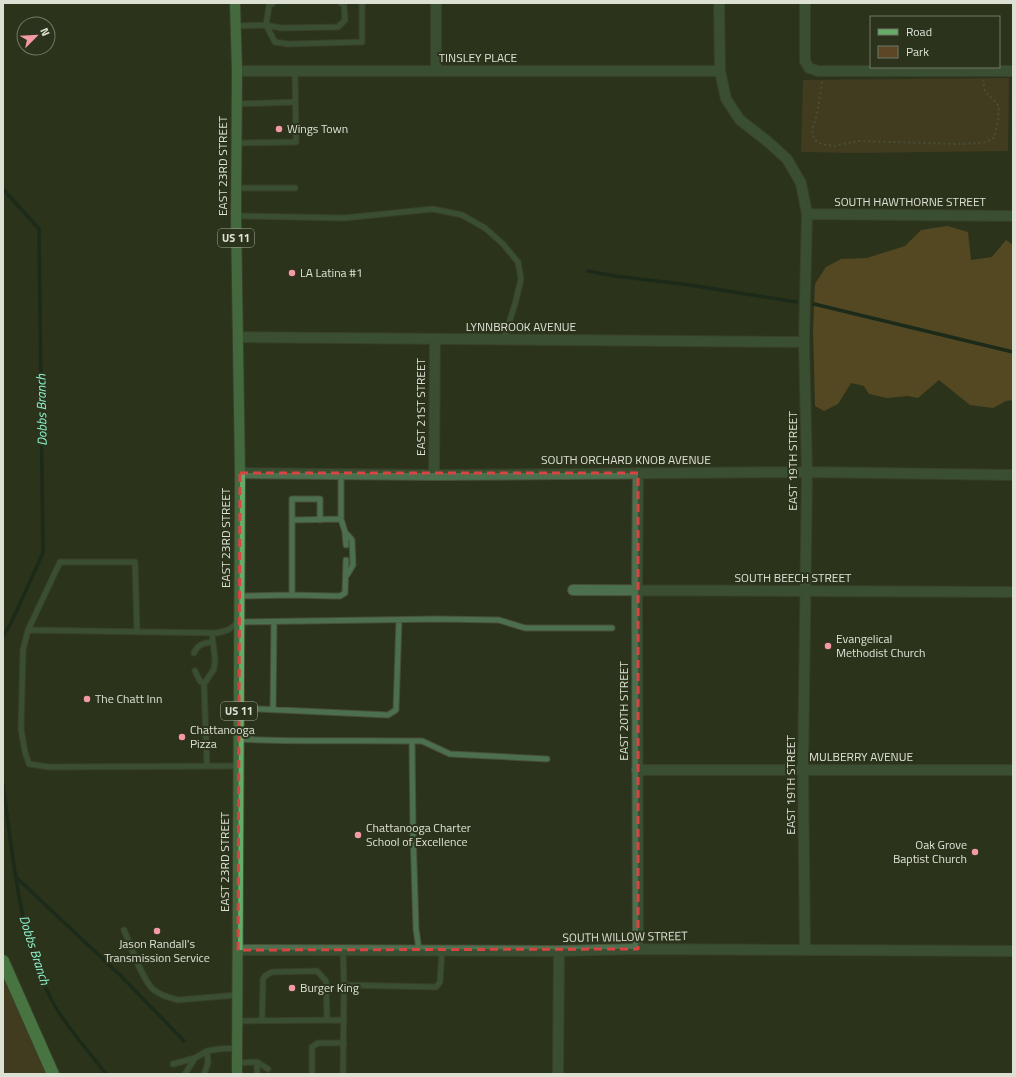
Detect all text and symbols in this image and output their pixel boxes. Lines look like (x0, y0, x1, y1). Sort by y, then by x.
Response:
north arrow (16, 16, 56, 56)
legend (870, 16, 1000, 68)
text: Road (906, 22, 932, 41)
text: N (36, 25, 54, 39)
text: Park (906, 42, 929, 61)
street label: TINSLEY PLACE (439, 48, 518, 67)
street label: EAST 23RD STREET (213, 115, 232, 216)
place label: Wings Town (287, 119, 348, 138)
marker: Wings Town (274, 124, 284, 134)
street label: SOUTH HAWTHORNE STREET (834, 192, 987, 211)
road number: US 11 (218, 229, 254, 247)
place label: LA Latina #1 (300, 263, 363, 282)
marker: LA Latina #1 (287, 268, 297, 278)
street label: LYNNBROOK AVENUE (466, 317, 577, 336)
street label: EAST 21ST STREET (411, 357, 430, 456)
water label: Dobbs Branch (30, 373, 52, 446)
street label: EAST 19TH STREET (783, 411, 802, 511)
street label: SOUTH ORCHARD KNOB AVENUE (541, 450, 711, 469)
street label: EAST 23RD STREET (216, 487, 235, 588)
street label: SOUTH BEECH STREET (735, 568, 852, 587)
place label: Evangelical Methodist Church (836, 629, 926, 662)
marker: Evangelical Methodist Church (823, 641, 833, 651)
street label: EAST 20TH STREET (614, 661, 633, 761)
place label: The Chatt Inn (95, 689, 162, 708)
marker: The Chatt Inn (82, 694, 92, 704)
road number: US 11 (221, 702, 257, 720)
place label: Chattanooga Pizza (190, 720, 255, 753)
marker: Chattanooga Pizza (177, 732, 187, 742)
street label: EAST 19TH STREET (781, 735, 800, 835)
street label: MULBERRY AVENUE (809, 747, 913, 766)
street label: EAST 23RD STREET (215, 811, 234, 912)
place label: Chattanooga Charter School of Excellence (366, 818, 471, 851)
marker: Chattanooga Charter School of Excellence (353, 830, 363, 840)
place label: Oak Grove Baptist Church (893, 835, 967, 868)
marker: Oak Grove Baptist Church (970, 847, 980, 857)
water label: Dobbs Branch (14, 913, 56, 988)
marker: Jason Randall's Transmission Service (152, 926, 162, 936)
street label: SOUTH WILLOW STREET (562, 926, 688, 947)
place label: Jason Randall's Transmission Service (104, 934, 210, 967)
place label: Burger King (300, 978, 359, 997)
marker: Burger King (287, 983, 297, 993)

